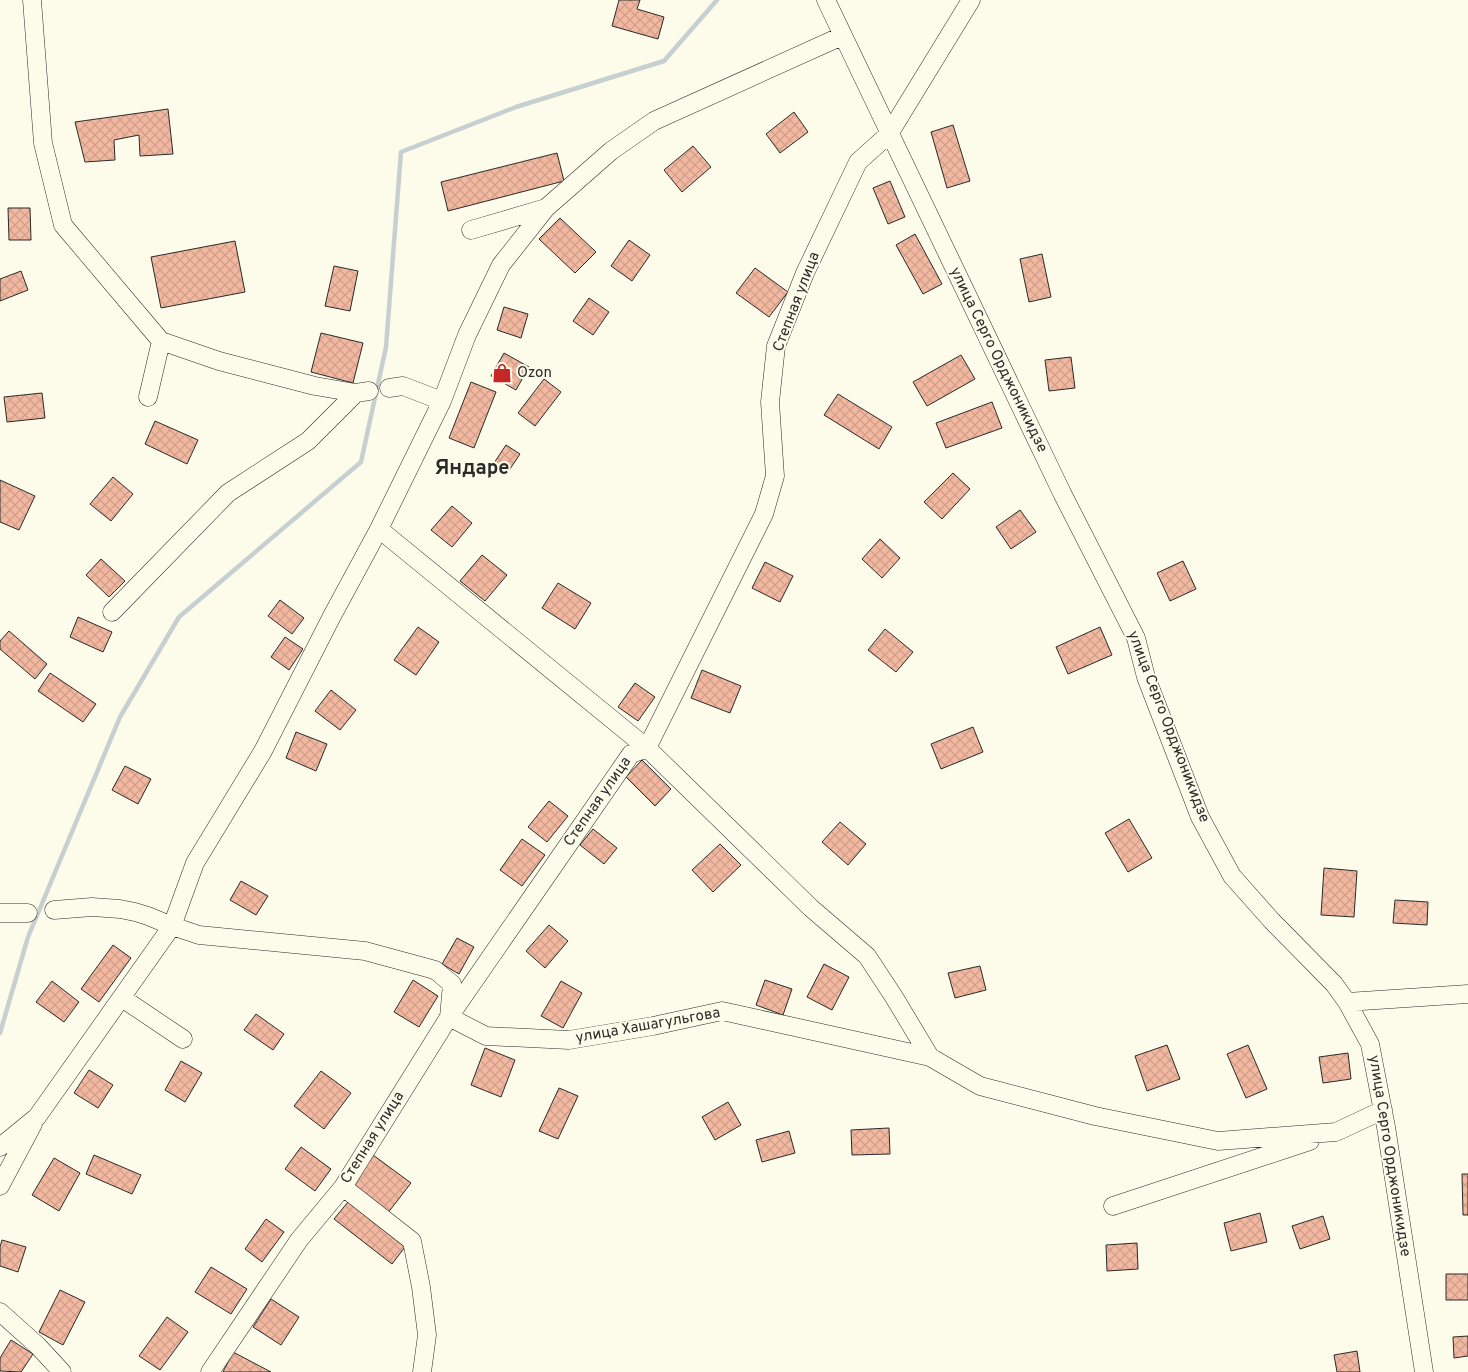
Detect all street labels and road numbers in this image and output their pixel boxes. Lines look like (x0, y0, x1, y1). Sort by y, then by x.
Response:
street label: Степная улица (769, 249, 825, 355)
street label: улица Серго Орджоникидзе (945, 264, 1051, 456)
street label: улица Серго Орджоникидзе (1123, 628, 1213, 826)
street label: Степная улица (560, 753, 636, 851)
street label: улица Хашагульгова (574, 1004, 722, 1048)
street label: улица Серго Орджоникидзе (1364, 1054, 1414, 1258)
street label: Степная улица (337, 1088, 409, 1188)

